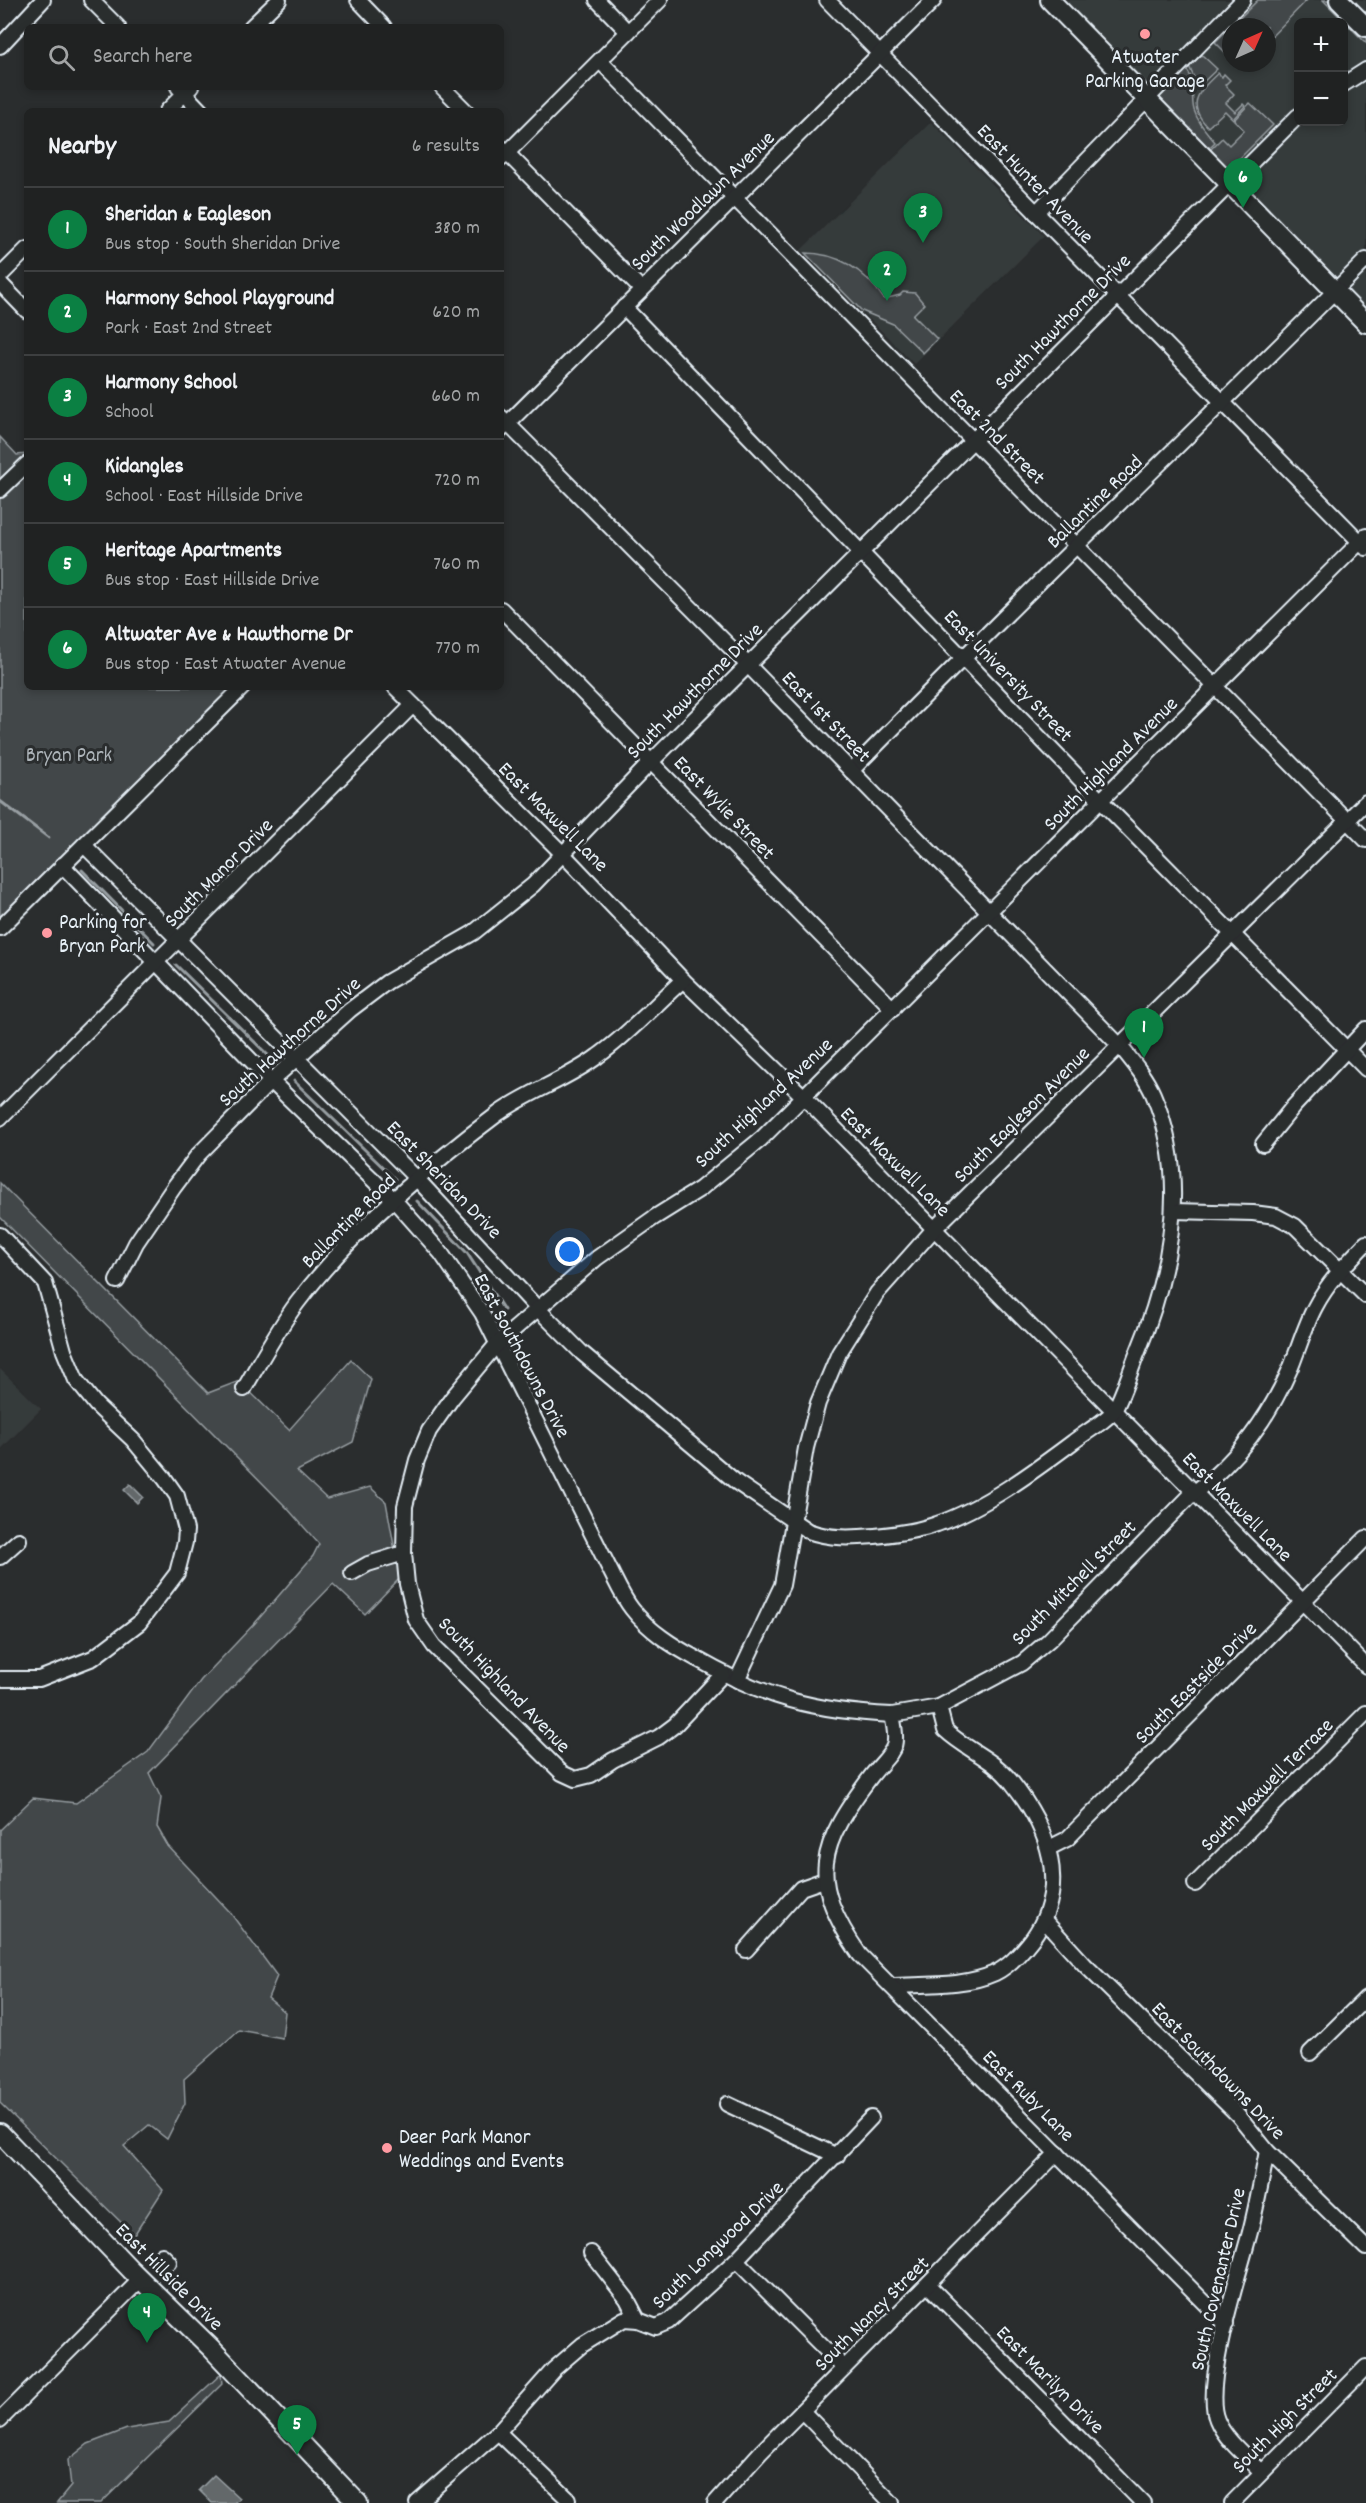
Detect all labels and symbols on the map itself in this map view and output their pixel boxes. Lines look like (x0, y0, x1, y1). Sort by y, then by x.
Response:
north arrow (1222, 18, 1276, 72)
marker: Atwater Parking Garage (1138, 27, 1152, 41)
place label: Atwater Parking Garage (1085, 44, 1205, 98)
street label: East Hunter Avenue (968, 118, 1099, 252)
street label: South Woodlawn Avenue (625, 125, 783, 279)
pin: 6 (1224, 158, 1262, 208)
pin: 3 (904, 194, 942, 243)
street label: South Hawthorne Drive (989, 248, 1139, 398)
pin: 2 (868, 252, 906, 301)
street label: East 2nd Street (941, 383, 1051, 493)
street label: Ballantine Road (1041, 449, 1151, 557)
street label: East University Street (935, 604, 1079, 751)
street label: South Hawthorne Drive (621, 617, 771, 767)
street label: East 1st Street (773, 665, 877, 771)
street label: South Highland Avenue (1038, 691, 1186, 839)
park label: Bryan Park (26, 742, 112, 772)
street label: East Wylie Street (665, 750, 781, 868)
street label: East Maxwell Lane (490, 756, 614, 880)
street label: South Manor Drive (159, 813, 282, 936)
place label: Parking for Bryan Park (59, 909, 147, 963)
marker: Parking for Bryan Park (40, 926, 54, 940)
street label: South Hawthorne Drive (213, 971, 369, 1115)
pin: 1 (1124, 1008, 1164, 1058)
street label: South Highland Avenue (689, 1032, 841, 1177)
street label: South Eagleson Avenue (948, 1041, 1098, 1191)
street label: East Maxwell Lane (832, 1101, 956, 1225)
street label: East Sheridan Drive (378, 1115, 508, 1247)
street label: Ballantine Road (296, 1168, 405, 1277)
your location (555, 1237, 584, 1266)
street label: East Southdowns Drive (464, 1269, 576, 1444)
street label: East Maxwell Lane (1174, 1446, 1298, 1570)
street label: South Mitchell Street (1006, 1514, 1145, 1654)
street label: South Highland Avenue (430, 1611, 576, 1761)
street label: South Eastside Drive (1129, 1616, 1265, 1752)
street label: South Maxwell Terrace (1195, 1713, 1342, 1860)
street label: East Southdowns Drive (1143, 1996, 1291, 2148)
street label: East Ruby Lane (974, 2044, 1080, 2150)
place label: Deer Park Manor Weddings and Events (399, 2124, 564, 2178)
marker: Deer Park Manor Weddings and Events (380, 2141, 394, 2155)
street label: South Longwood Drive (646, 2175, 792, 2317)
street label: South Covenanter Drive (1184, 2185, 1256, 2374)
street label: East Hillside Drive (107, 2217, 229, 2339)
street label: South Nancy Street (809, 2250, 938, 2380)
pin: 4 (128, 2294, 166, 2343)
street label: East Marilyn Drive (988, 2320, 1110, 2442)
street label: South High Street (1226, 2362, 1346, 2482)
pin: 5 (278, 2406, 316, 2455)

